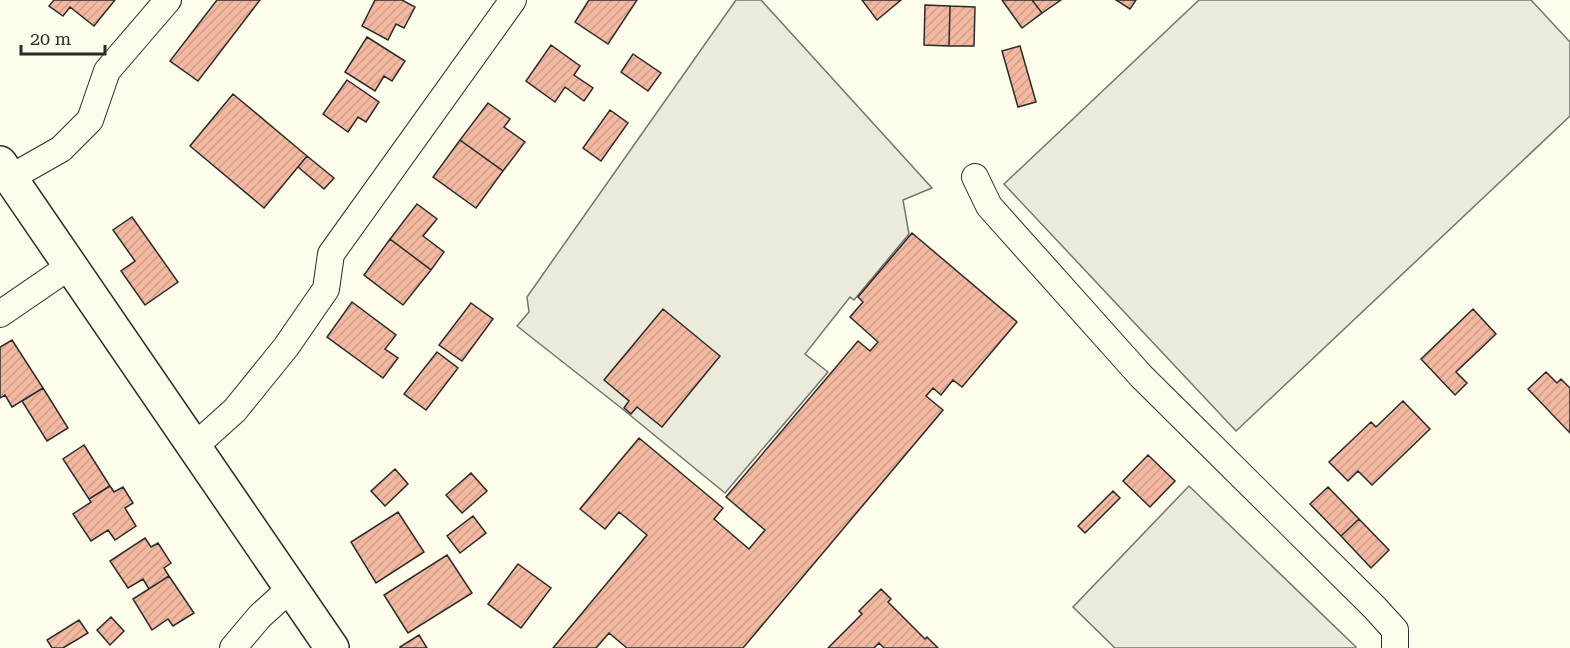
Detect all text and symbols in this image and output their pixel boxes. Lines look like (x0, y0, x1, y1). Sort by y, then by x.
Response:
scale bar (21, 18, 105, 56)
text: 20 m (30, 28, 71, 49)

